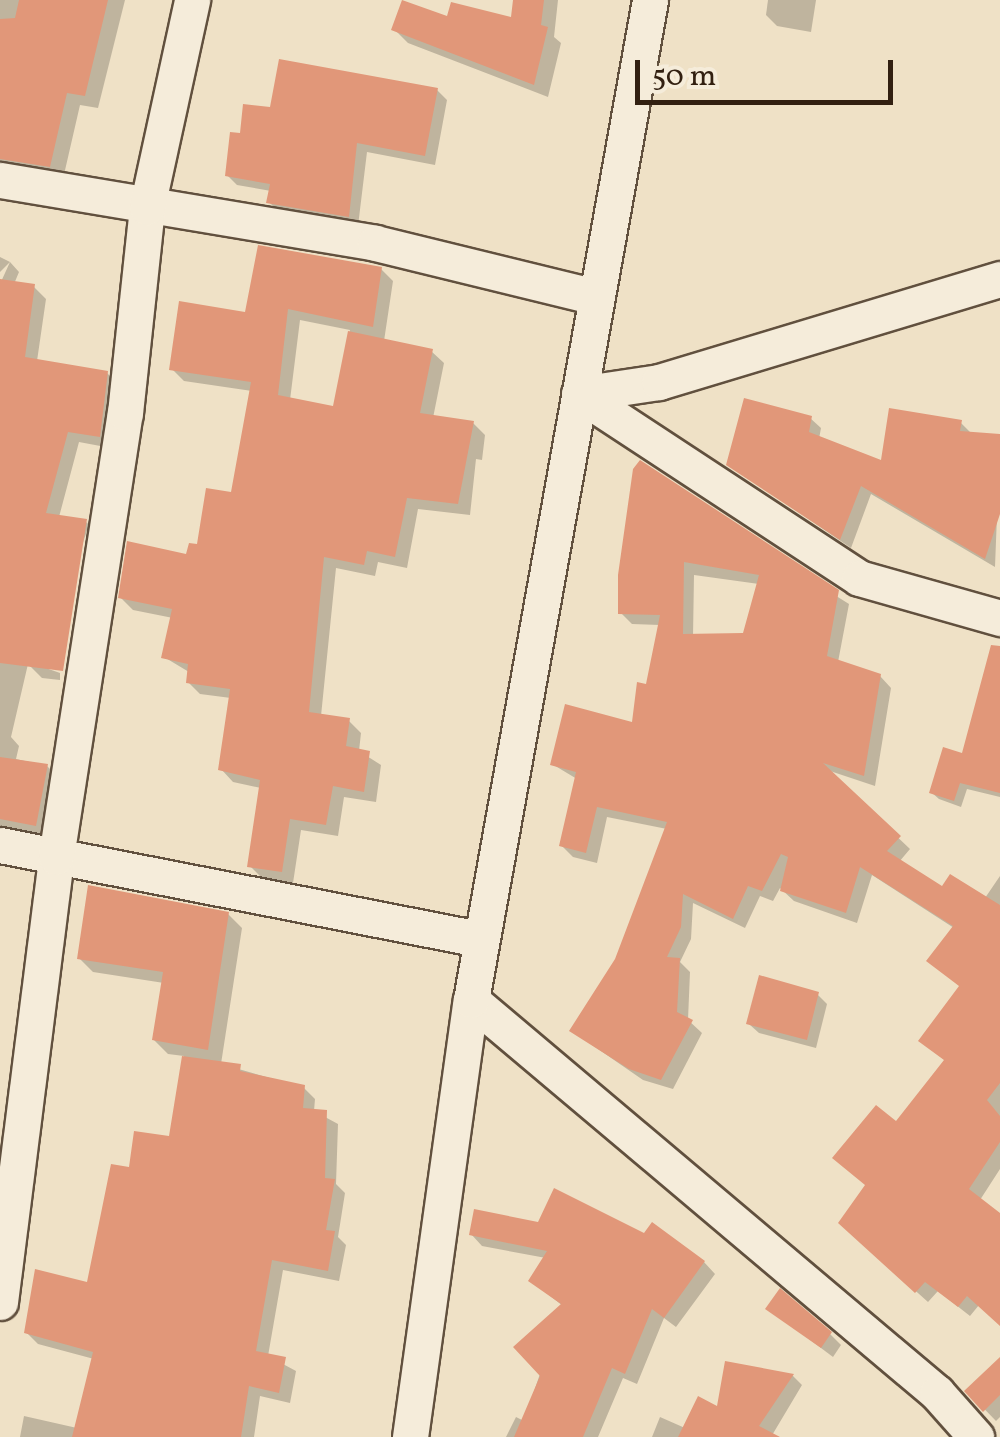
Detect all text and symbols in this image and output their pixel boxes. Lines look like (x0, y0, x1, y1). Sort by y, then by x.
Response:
scale bar (640, 40, 898, 102)
text: 50 m (652, 56, 716, 98)

